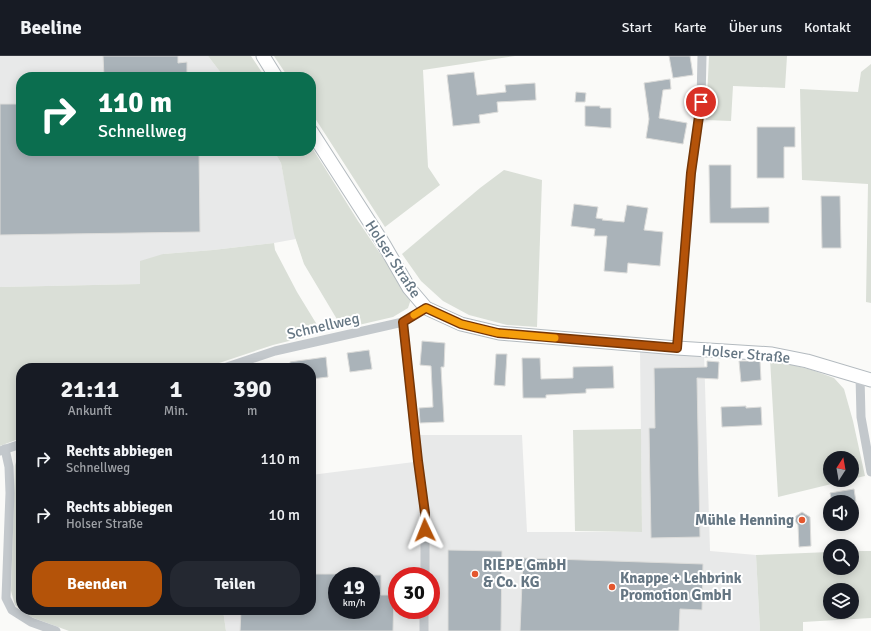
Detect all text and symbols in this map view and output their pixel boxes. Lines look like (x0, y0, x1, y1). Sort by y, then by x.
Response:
text: Beeline (20, 16, 82, 40)
text: Start (622, 19, 652, 36)
text: Karte (674, 19, 707, 36)
text: Über uns (729, 19, 782, 36)
text: Kontakt (804, 19, 851, 36)
pin (684, 85, 718, 119)
text: 110 m (98, 86, 172, 120)
icon: right (32, 88, 84, 140)
icon: arrive (690, 91, 712, 113)
text: Schnellweg (98, 120, 187, 142)
street label: Holser Straße (361, 217, 425, 301)
street label: Schnellweg (285, 309, 361, 343)
street label: Holser Straße (701, 341, 791, 367)
text: 21:11 (60, 374, 119, 404)
text: 1 (170, 374, 182, 404)
text: 390 (233, 374, 272, 404)
text: Ankunft (68, 403, 112, 419)
text: Min. (164, 403, 188, 419)
text: m (247, 403, 257, 419)
text: Rechts abbiegen (66, 442, 173, 460)
icon: right (32, 448, 54, 470)
text: 110 m (260, 450, 300, 468)
north arrow (823, 451, 859, 487)
map controls (823, 451, 859, 619)
text: Schnellweg (66, 460, 130, 476)
button: sound (823, 495, 859, 531)
text: Rechts abbiegen (66, 498, 173, 516)
icon: right (32, 504, 54, 526)
text: 10 m (269, 506, 300, 524)
position arrow (404, 509, 446, 551)
place label: Mühle Henning (695, 511, 794, 529)
marker: Mühle Henning (797, 515, 807, 525)
text: Holser Straße (66, 516, 143, 532)
button: search (823, 539, 859, 575)
place label: RIEPE GmbH & Co. KG (483, 556, 567, 591)
button: Beenden (32, 561, 162, 607)
button: Teilen (170, 561, 300, 607)
speed limit sign: 30 (388, 567, 440, 619)
marker: RIEPE GmbH & Co. KG (470, 569, 480, 579)
place label: Knappe + Lehbrink Promotion GmbH (620, 569, 742, 604)
text: 19 (343, 575, 365, 600)
marker: Knappe + Lehbrink Promotion GmbH (607, 582, 617, 592)
button: layers (823, 583, 859, 619)
text: km/h (343, 597, 365, 609)

